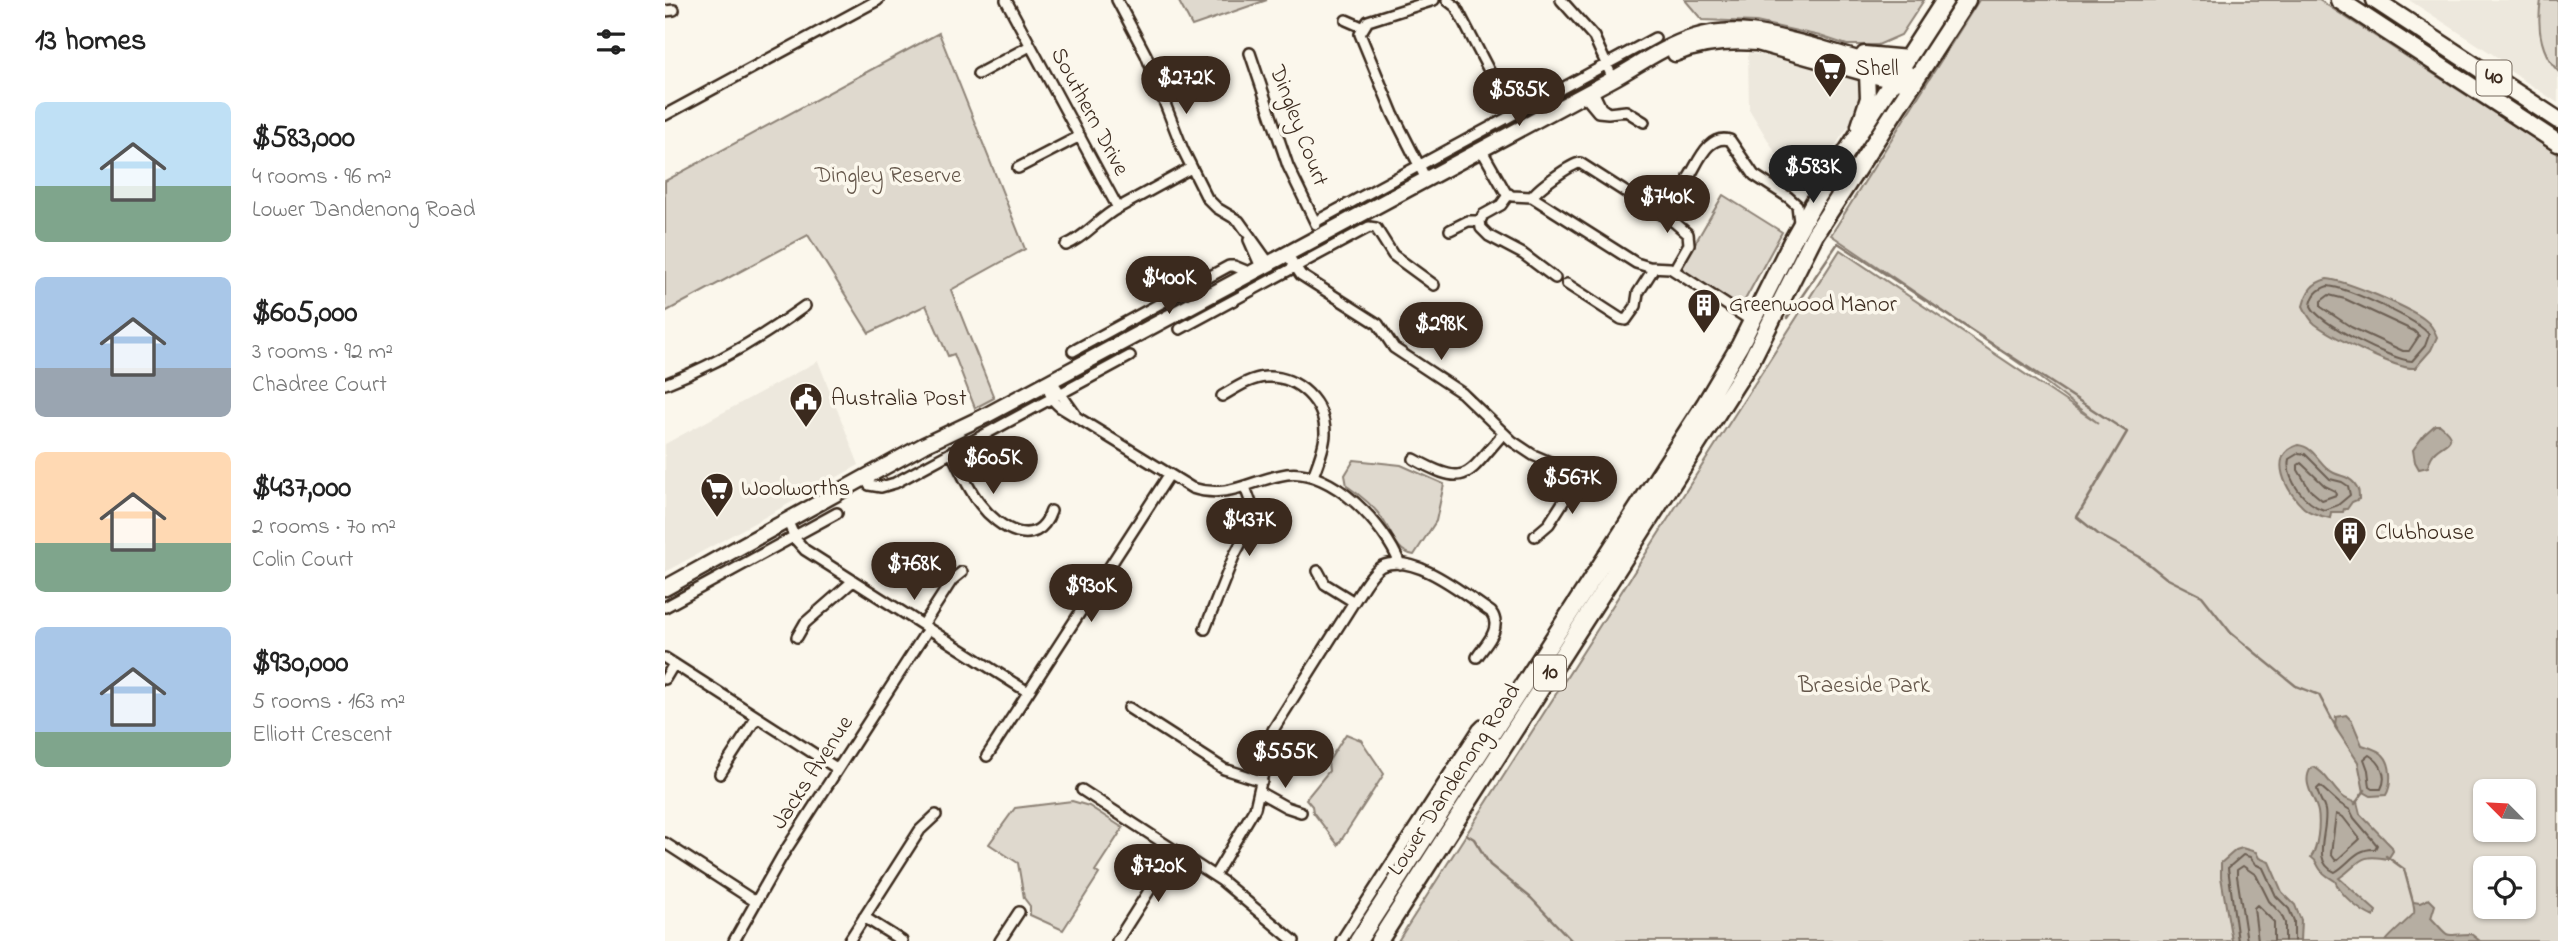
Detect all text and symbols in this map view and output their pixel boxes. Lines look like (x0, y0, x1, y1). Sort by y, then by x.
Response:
text: 13 homes (35, 20, 146, 64)
icon: filters (592, 23, 630, 61)
street label: Southern Drive (1041, 42, 1137, 183)
supermarket icon: Shell (1811, 50, 1849, 99)
place label: Shell (1855, 53, 1899, 86)
pin: $272K (1137, 57, 1235, 116)
street label: Dingley Court (1258, 60, 1336, 192)
road number: 40 (2477, 60, 2511, 96)
text: $272K (1157, 62, 1215, 95)
pin: $585K (1470, 68, 1568, 128)
text: $585K (1489, 74, 1549, 107)
text: $583,000 (252, 117, 355, 161)
icon: home (91, 130, 175, 214)
pin: $583K (1764, 146, 1862, 205)
text: $583K (1785, 151, 1841, 184)
park label: Dingley Reserve (814, 160, 962, 195)
text: 4 rooms · 96 m² (252, 161, 392, 194)
pin: $740K (1618, 176, 1716, 235)
text: $740K (1640, 181, 1694, 214)
text: Lower Dandenong Road (252, 194, 475, 227)
pin: $400K (1120, 256, 1218, 316)
text: $400K (1142, 262, 1196, 295)
building icon: Greenwood Manor (1685, 286, 1723, 335)
place label: Greenwood Manor (1729, 289, 1898, 322)
text: $605,000 (252, 292, 358, 336)
pin: $298K (1392, 302, 1490, 362)
icon: home (91, 305, 175, 389)
text: $298K (1415, 308, 1467, 341)
text: 3 rooms · 92 m² (252, 336, 393, 369)
text: Chadree Court (252, 369, 387, 402)
public building icon: Australia Post (787, 380, 825, 429)
place label: Australia Post (831, 383, 967, 416)
pin: $605K (944, 436, 1042, 496)
text: $605K (964, 442, 1022, 475)
pin: $567K (1523, 456, 1621, 516)
text: $567K (1543, 462, 1601, 495)
text: $437,000 (252, 467, 351, 511)
supermarket icon: Woolworths (698, 470, 736, 519)
place label: Woolworths (741, 473, 850, 506)
icon: home (91, 480, 175, 564)
pin: $437K (1200, 498, 1298, 558)
text: $437K (1222, 504, 1276, 537)
text: 2 rooms · 70 m² (252, 511, 396, 544)
building icon: Clubhouse (2331, 514, 2369, 563)
place label: Clubhouse (2375, 517, 2475, 550)
pin: $768K (865, 542, 963, 602)
text: Colin Court (252, 544, 354, 577)
text: $768K (887, 548, 941, 581)
pin: $930K (1042, 564, 1140, 624)
text: $930K (1065, 570, 1117, 603)
text: $930,000 (252, 642, 349, 686)
icon: home (91, 655, 175, 739)
road number: 10 (1534, 656, 1566, 690)
park label: Braeside Park (1797, 670, 1931, 703)
street label: Lower Dandenong Road (1380, 677, 1531, 883)
text: 5 rooms · 163 m² (252, 686, 405, 719)
street label: Jacks Avenue (764, 709, 863, 837)
text: Elliott Crescent (252, 719, 392, 752)
pin: $555K (1236, 730, 1334, 790)
text: $555K (1253, 736, 1317, 769)
north arrow (2473, 779, 2536, 842)
map controls (2473, 779, 2536, 919)
pin: $720K (1109, 844, 1207, 904)
text: $720K (1130, 850, 1186, 883)
button: locate (2473, 856, 2536, 919)

